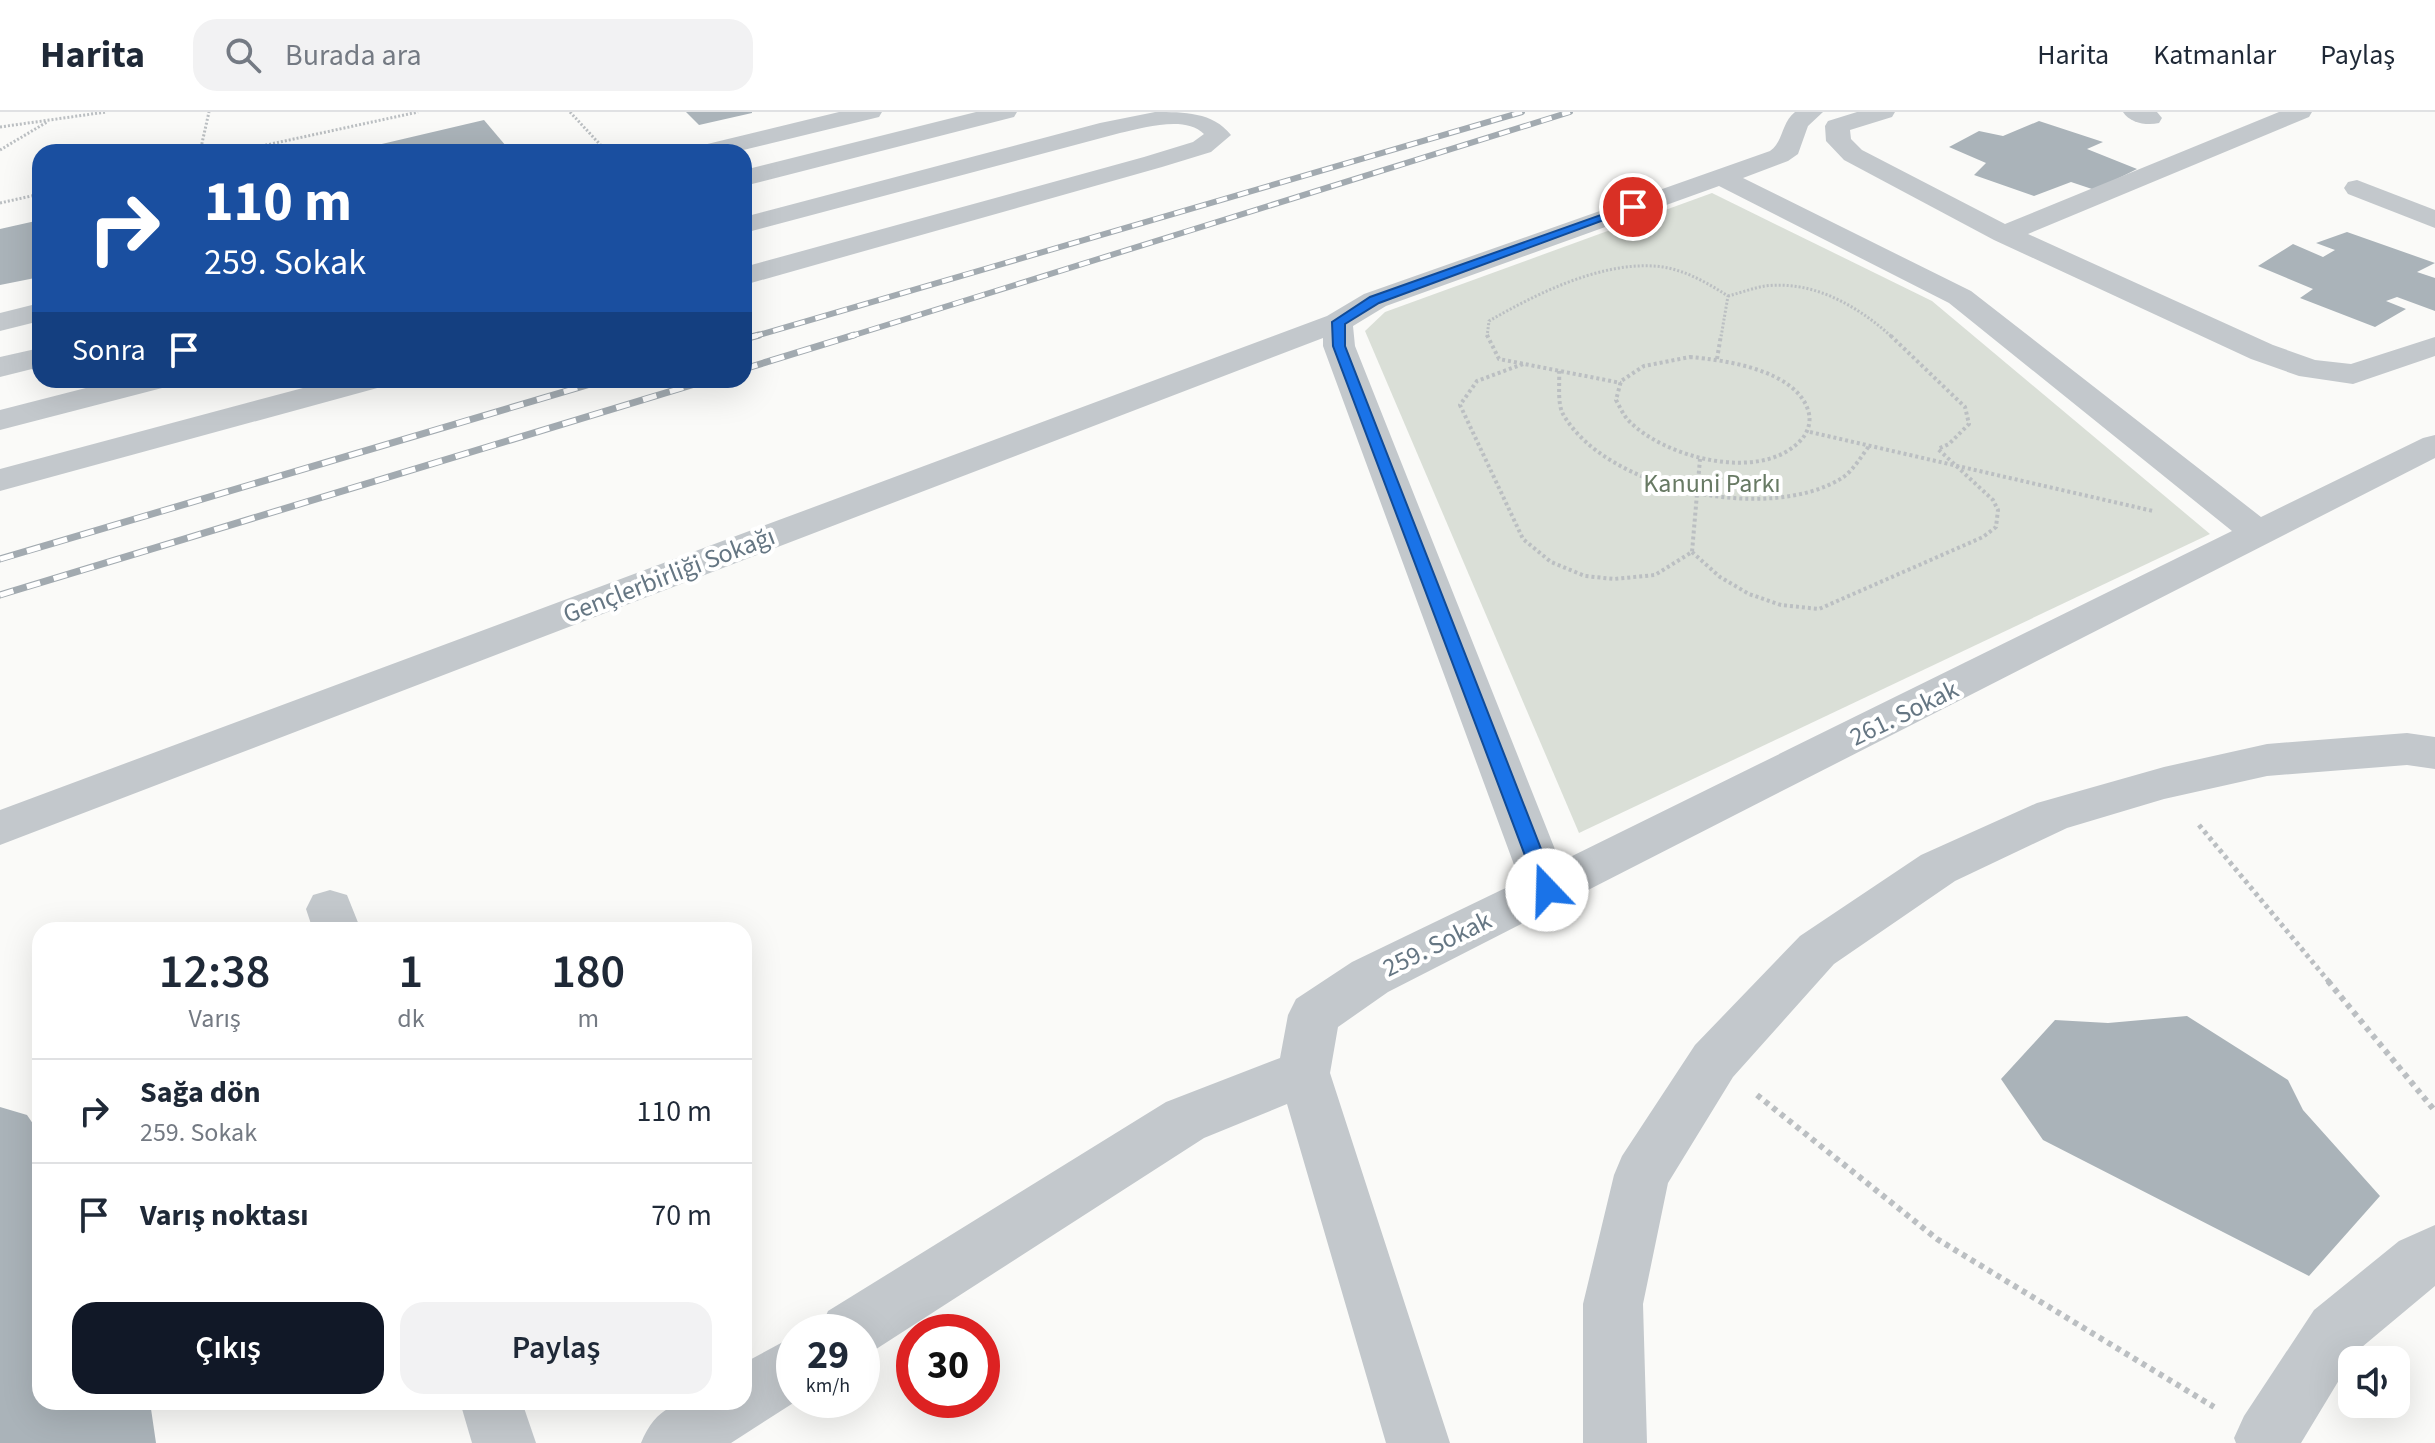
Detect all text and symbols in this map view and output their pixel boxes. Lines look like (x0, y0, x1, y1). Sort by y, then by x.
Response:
search box (193, 19, 753, 91)
text: Harita (40, 28, 145, 82)
icon: search (221, 33, 265, 77)
text: Burada ara (285, 34, 422, 77)
text: Harita (2037, 35, 2109, 75)
text: Katmanlar (2153, 35, 2276, 75)
text: Paylaş (2320, 35, 2395, 75)
text: 110 m (204, 163, 352, 242)
pin (1599, 173, 1667, 241)
icon: right (72, 176, 176, 280)
icon: arrive (1611, 185, 1655, 229)
text: 259. Sokak (204, 237, 366, 288)
icon: arrive (162, 328, 206, 372)
text: Sonra (72, 329, 146, 372)
park label: Kanuni Parkı (1643, 465, 1781, 502)
street label: Gençlerbirliği Sokağı (558, 518, 780, 632)
street label: 261. Sokak (1843, 671, 1965, 755)
position arrow (1505, 848, 1589, 932)
street label: 259. Sokak (1376, 902, 1498, 986)
text: 12:38 (159, 938, 270, 1006)
text: 1 (399, 938, 423, 1006)
text: 180 (551, 938, 625, 1006)
text: Varış (188, 1000, 241, 1037)
text: dk (397, 1000, 425, 1037)
text: m (577, 1000, 599, 1037)
text: Sağa dön (140, 1071, 261, 1114)
icon: right (72, 1089, 116, 1133)
text: 110 m (636, 1090, 712, 1133)
text: 259. Sokak (140, 1114, 257, 1151)
icon: arrive (72, 1193, 116, 1237)
text: Varış noktası (140, 1194, 308, 1237)
text: 70 m (651, 1194, 712, 1237)
button: Çıkış (72, 1302, 384, 1394)
button: Paylaş (400, 1302, 712, 1394)
speed limit sign: 30 (896, 1314, 1000, 1418)
text: 29 (807, 1327, 849, 1384)
map controls (2338, 1346, 2410, 1418)
button: sound (2338, 1346, 2410, 1418)
text: km/h (806, 1372, 850, 1400)

